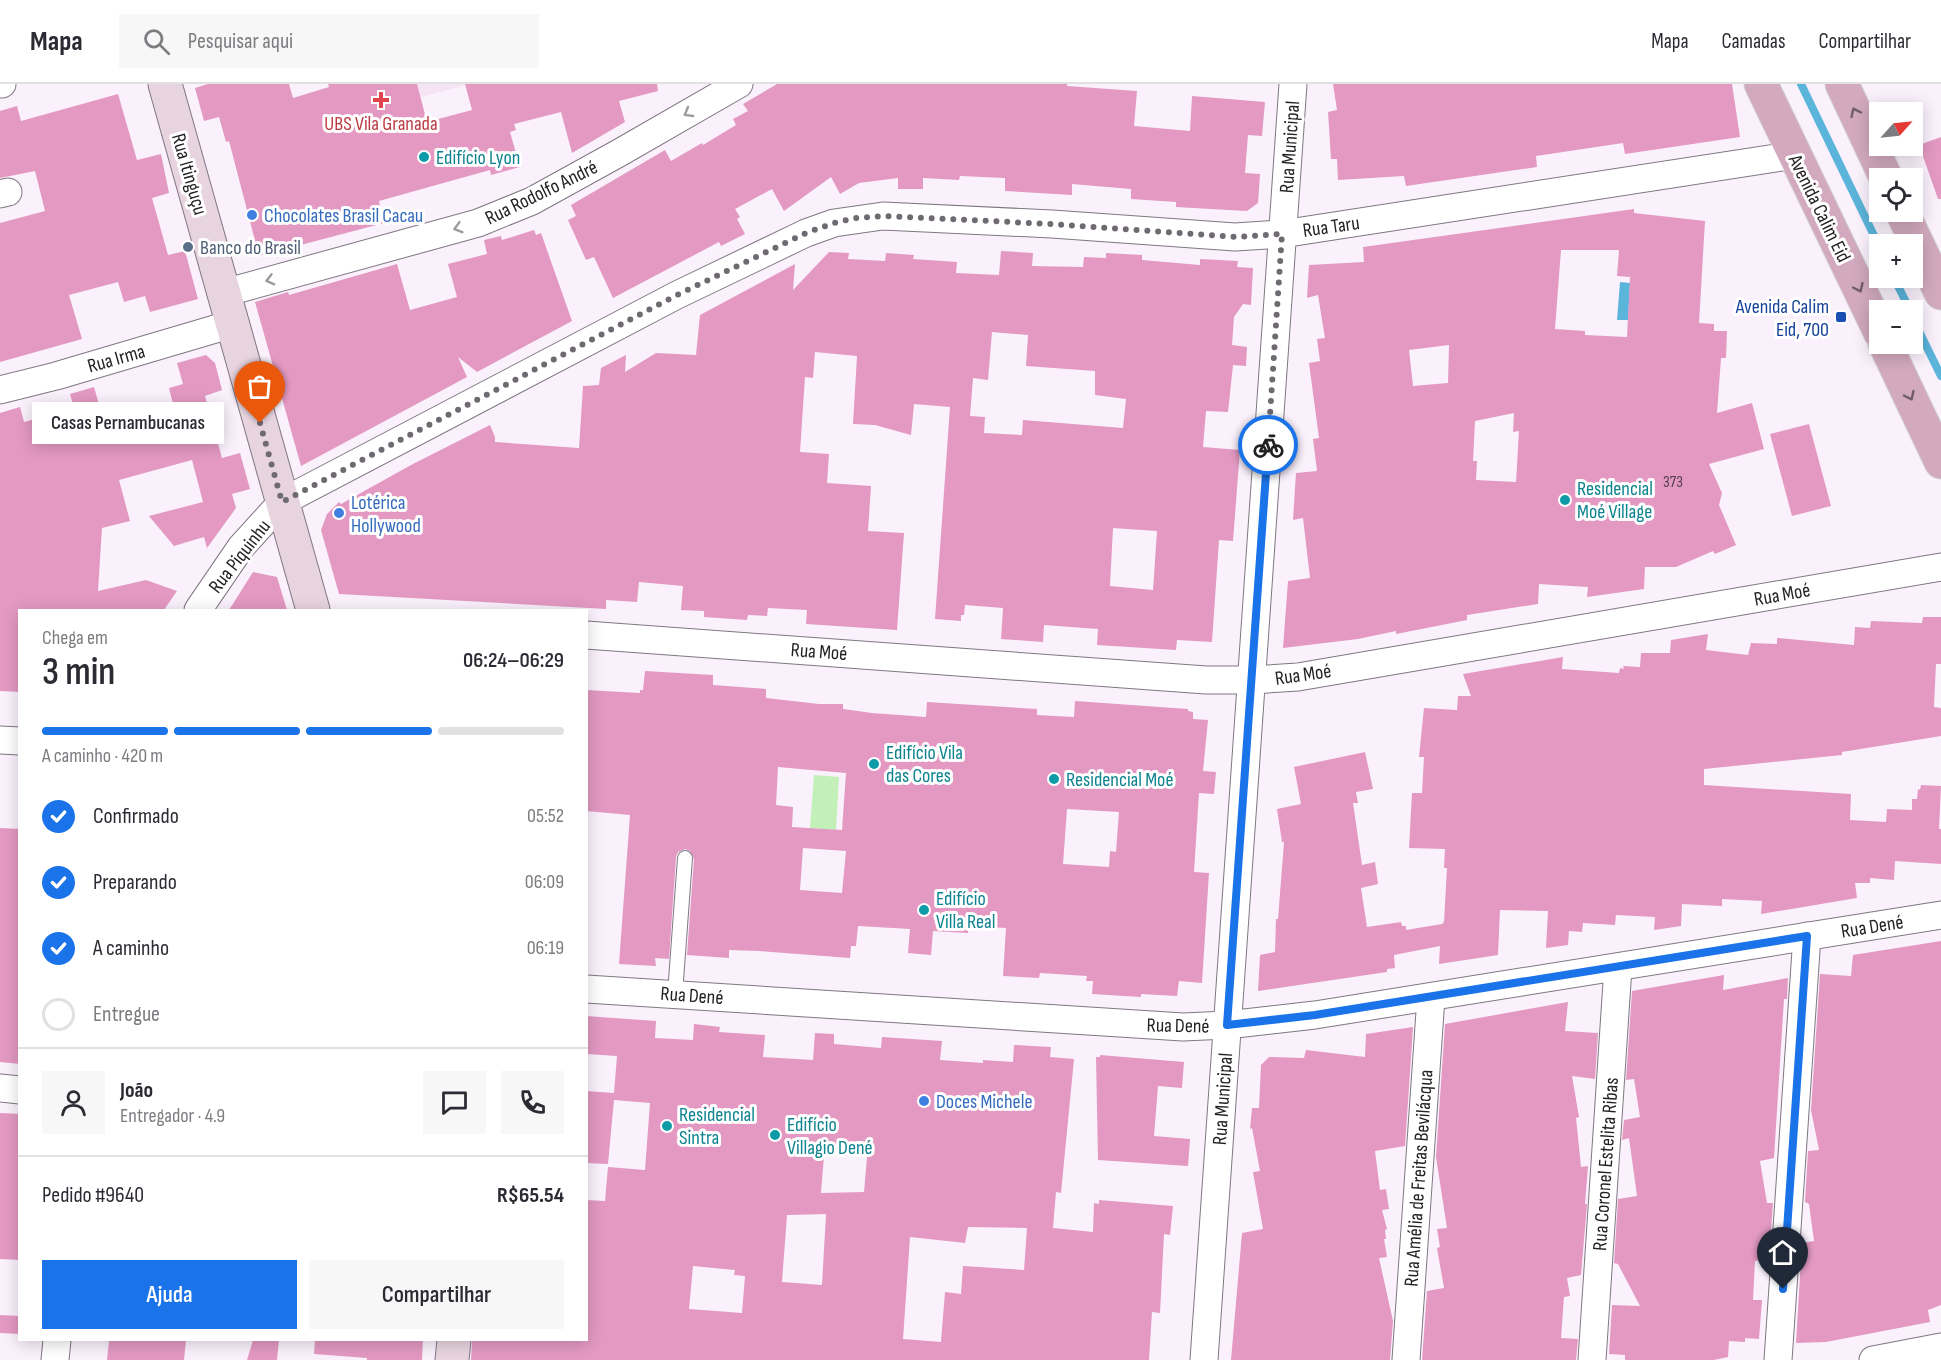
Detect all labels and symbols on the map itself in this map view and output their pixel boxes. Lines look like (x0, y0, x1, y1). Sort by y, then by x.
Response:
marker: UBS Vila Granada (372, 91, 390, 109)
street label: Rua Municipal (1275, 100, 1305, 194)
north arrow (1869, 102, 1923, 156)
one-way arrow (684, 106, 694, 118)
one-way arrow (1850, 108, 1862, 119)
place label: UBS Vila Granada (324, 112, 438, 136)
street label: Rua Itinguçu (166, 131, 212, 218)
place label: Edifício Lyon (436, 146, 520, 170)
marker: Edifício Lyon (417, 150, 431, 164)
street label: Avenida Calim Eid (1782, 150, 1855, 266)
street label: Rua Rodolfo André (481, 155, 602, 230)
place label: Chocolates Brasil Cacau (264, 204, 423, 228)
marker: Chocolates Brasil Cacau (245, 208, 259, 222)
street label: Rua Taru (1301, 211, 1361, 243)
one-way arrow (453, 221, 464, 233)
place label: Banco do Brasil (200, 236, 301, 260)
marker: Banco do Brasil (181, 240, 195, 254)
one-way arrow (265, 273, 276, 285)
one-way arrow (1851, 282, 1863, 293)
place label: Avenida Calim Eid, 700 (1735, 295, 1829, 342)
marker: Avenida Calim Eid, 700 (1834, 310, 1848, 324)
street label: Rua Irma (85, 339, 148, 379)
pin (234, 361, 285, 423)
one-way arrow (1903, 390, 1915, 401)
callout: Casas Pernambucanas (32, 402, 224, 444)
courier (1238, 415, 1298, 475)
house number: 373 (1663, 473, 1683, 492)
place label: Residencial Moé Village (1577, 477, 1653, 524)
place label: Lotérica Hollywood (351, 491, 421, 538)
marker: Residencial Moé Village (1558, 493, 1572, 507)
marker: Lotérica Hollywood (332, 506, 346, 520)
street label: Rua Piquinhu (204, 515, 276, 598)
street label: Rua Moé (1752, 578, 1812, 612)
street label: Rua Moé (790, 638, 848, 666)
street label: Rua Moé (1273, 659, 1333, 691)
place label: Edifício Vila das Cores (886, 741, 963, 788)
marker: Edifício Vila das Cores (867, 757, 881, 771)
place label: Residencial Moé (1066, 768, 1173, 792)
marker: Residencial Moé (1047, 772, 1061, 786)
place label: Edifício Villa Real (936, 887, 996, 934)
marker: Edifício Villa Real (917, 903, 931, 917)
street label: Rua Dené (1839, 910, 1905, 944)
street label: Rua Dené (660, 982, 724, 1010)
street label: Rua Dené (1146, 1013, 1210, 1039)
street label: Rua Municipal (1208, 1052, 1238, 1146)
street label: Rua Amélia de Freitas Bevilácqua (1399, 1069, 1439, 1287)
street label: Rua Coronel Estelita Ribas (1588, 1077, 1624, 1252)
place label: Doces Michele (936, 1090, 1032, 1114)
marker: Doces Michele (917, 1094, 931, 1108)
place label: Residencial Sintra (679, 1103, 755, 1150)
place label: Edifício Villagio Dené (787, 1113, 873, 1160)
marker: Residencial Sintra (660, 1119, 674, 1133)
marker: Edifício Villagio Dené (768, 1128, 782, 1142)
pin (1757, 1227, 1808, 1289)

